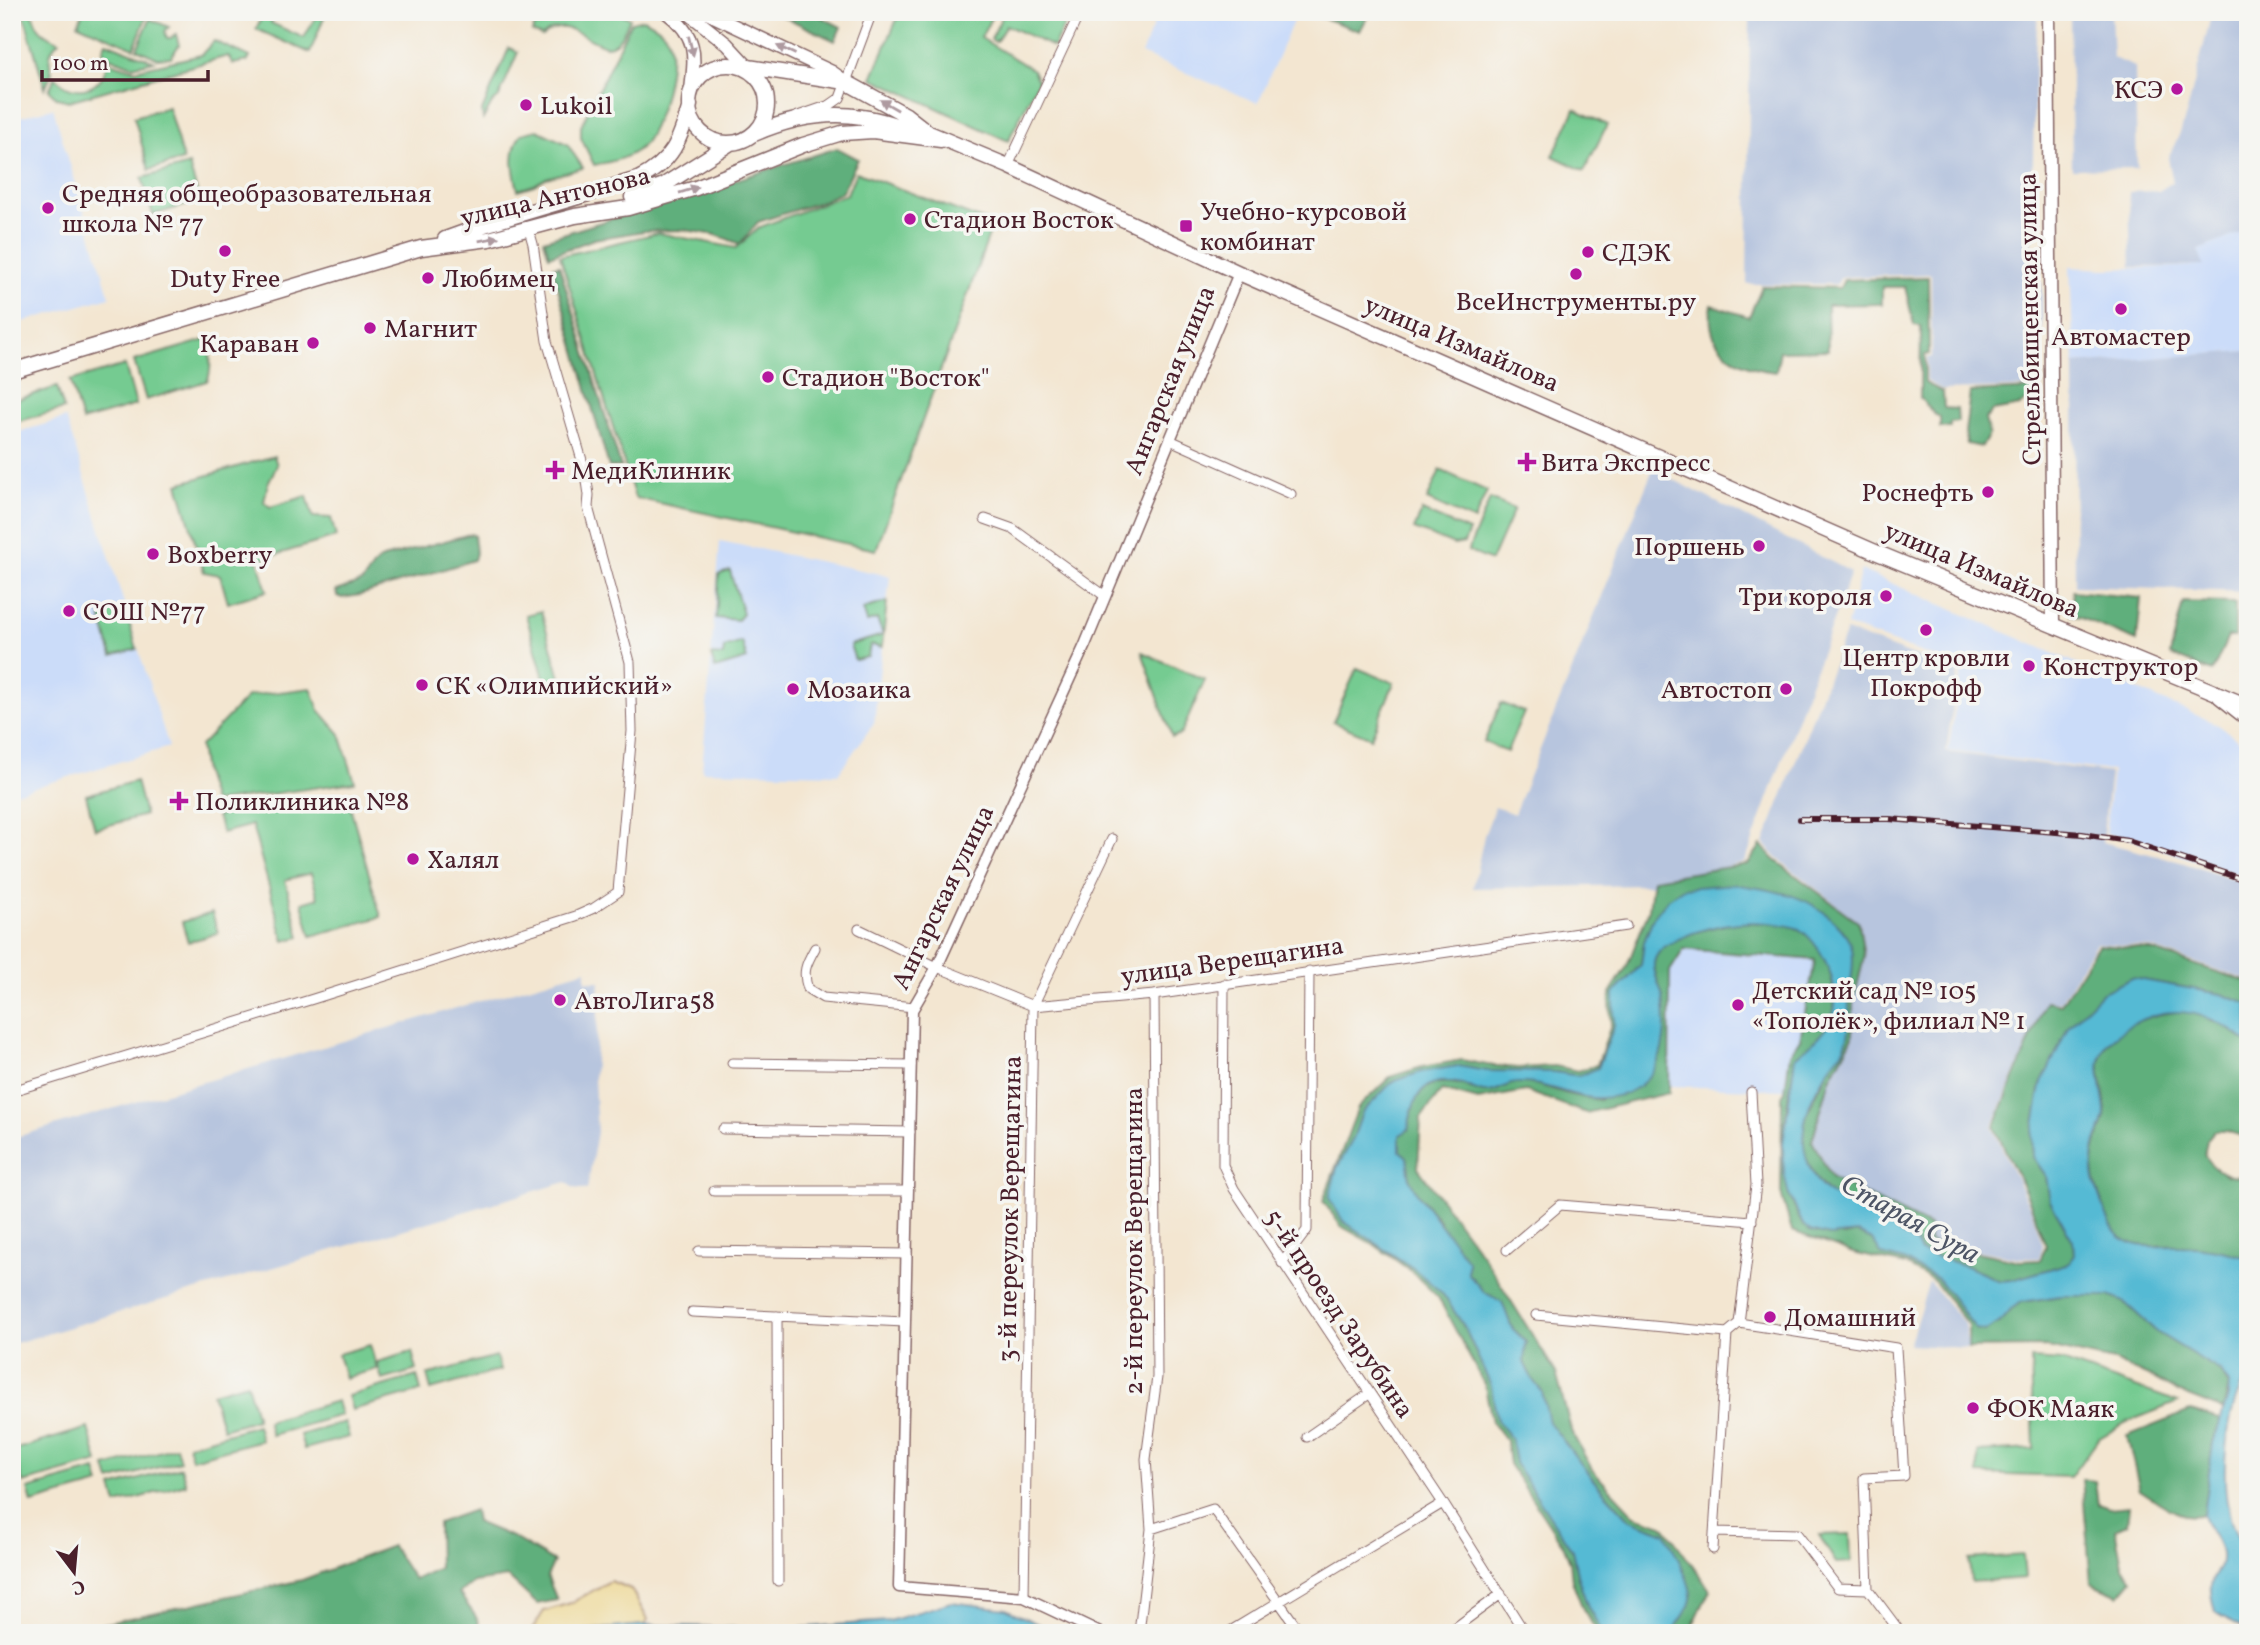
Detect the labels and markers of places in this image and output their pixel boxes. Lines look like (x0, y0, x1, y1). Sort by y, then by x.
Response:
place label: КСЭ (2114, 73, 2163, 109)
marker: КСЭ (2169, 81, 2185, 97)
place label: Lukoil (540, 89, 612, 125)
marker: Lukoil (518, 97, 534, 113)
place label: Средняя общеобразовательная школа № 77 (62, 177, 432, 243)
place label: Учебно-курсовой комбинат (1200, 195, 1407, 261)
marker: Средняя общеобразовательная школа № 77 (40, 200, 56, 216)
place label: Стадион Восток (924, 203, 1114, 239)
marker: Стадион Восток (902, 211, 918, 227)
marker: Учебно-курсовой комбинат (1178, 218, 1194, 234)
place label: СДЭК (1602, 236, 1671, 272)
marker: Duty Free (217, 243, 233, 259)
marker: СДЭК (1580, 244, 1596, 260)
place label: Duty Free (170, 262, 280, 298)
place label: Любимец (442, 262, 555, 298)
marker: ВсеИнструменты.ру (1568, 266, 1584, 282)
marker: Любимец (420, 270, 436, 286)
place label: ВсеИнструменты.ру (1456, 285, 1696, 321)
marker: Автомастер (2113, 301, 2129, 317)
place label: Магнит (384, 312, 477, 348)
marker: Магнит (362, 320, 378, 336)
place label: Автомастер (2051, 320, 2191, 356)
place label: Караван (199, 327, 299, 363)
marker: Караван (305, 335, 321, 351)
place label: Стадион "Восток" (782, 361, 990, 397)
marker: Стадион "Восток" (760, 369, 776, 385)
place label: Вита Экспресс (1541, 446, 1711, 482)
place label: МедиКлиник (571, 454, 731, 490)
marker: Вита Экспресс (1519, 454, 1535, 470)
marker: МедиКлиник (545, 460, 565, 480)
place label: Роснефть (1862, 476, 1974, 512)
marker: Роснефть (1980, 484, 1996, 500)
place label: Поршень (1634, 530, 1745, 566)
place label: Boxberry (167, 538, 272, 574)
marker: Поршень (1751, 538, 1767, 554)
marker: Boxberry (145, 546, 161, 562)
place label: Три короля (1738, 580, 1872, 616)
marker: Три короля (1878, 588, 1894, 604)
place label: СОШ №77 (83, 595, 206, 631)
marker: СОШ №77 (61, 603, 77, 619)
marker: Центр кровли Покрофф (1918, 622, 1934, 638)
place label: Центр кровли Покрофф (1842, 641, 2010, 707)
place label: Конструктор (2043, 650, 2198, 686)
marker: Конструктор (2021, 658, 2037, 674)
place label: СК «Олимпийский» (436, 669, 673, 705)
place label: Мозаика (807, 673, 911, 709)
place label: Автостоп (1661, 673, 1772, 709)
marker: СК «Олимпийский» (414, 677, 430, 693)
marker: Мозаика (785, 681, 801, 697)
marker: Автостоп (1778, 681, 1794, 697)
place label: Поликлиника №8 (195, 785, 409, 821)
marker: Поликлиника №8 (169, 791, 189, 811)
place label: Халял (427, 843, 499, 879)
marker: Халял (405, 851, 421, 867)
place label: Детский сад № 105 «Тополёк», филиал № 1 (1752, 974, 2026, 1040)
place label: АвтоЛига58 (574, 984, 715, 1020)
marker: АвтоЛига58 (552, 992, 568, 1008)
marker: Детский сад № 105 «Тополёк», филиал № 1 (1730, 997, 1746, 1013)
place label: Домашний (1784, 1301, 1916, 1337)
marker: Домашний (1762, 1309, 1778, 1325)
place label: ФОК Маяк (1987, 1392, 2114, 1428)
marker: ФОК Маяк (1965, 1400, 1981, 1416)

